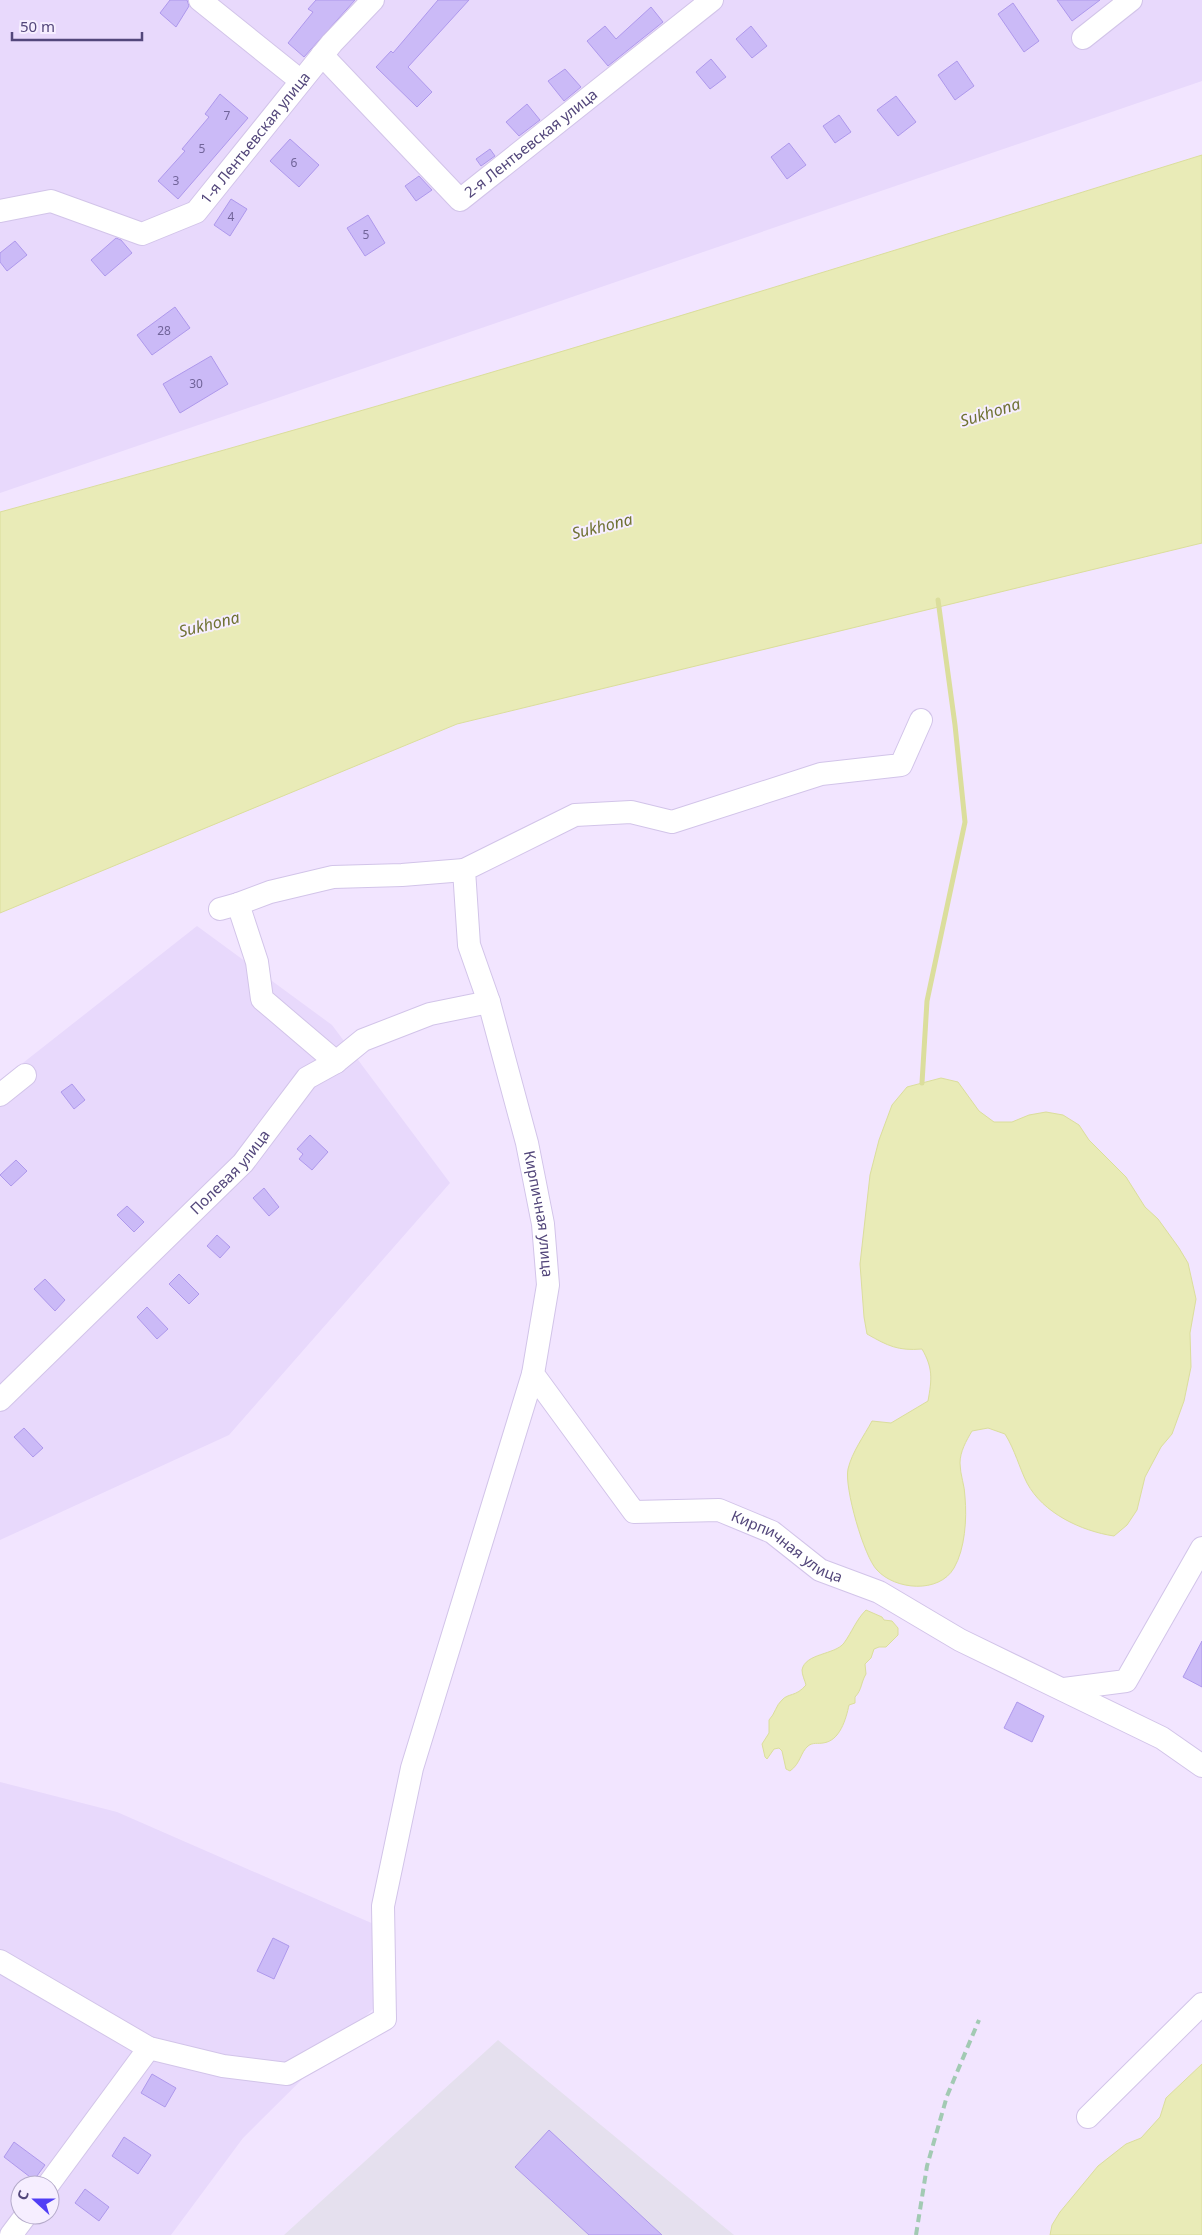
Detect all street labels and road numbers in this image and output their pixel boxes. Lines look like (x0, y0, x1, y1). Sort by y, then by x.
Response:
street label: 1-я Лентьевская улица (195, 67, 314, 208)
street label: 2-я Лентьевская улица (460, 84, 601, 202)
street label: Полевая улица (185, 1125, 274, 1218)
street label: Кирпичная улица (520, 1149, 558, 1278)
street label: Кирпичная улица (728, 1505, 846, 1587)

